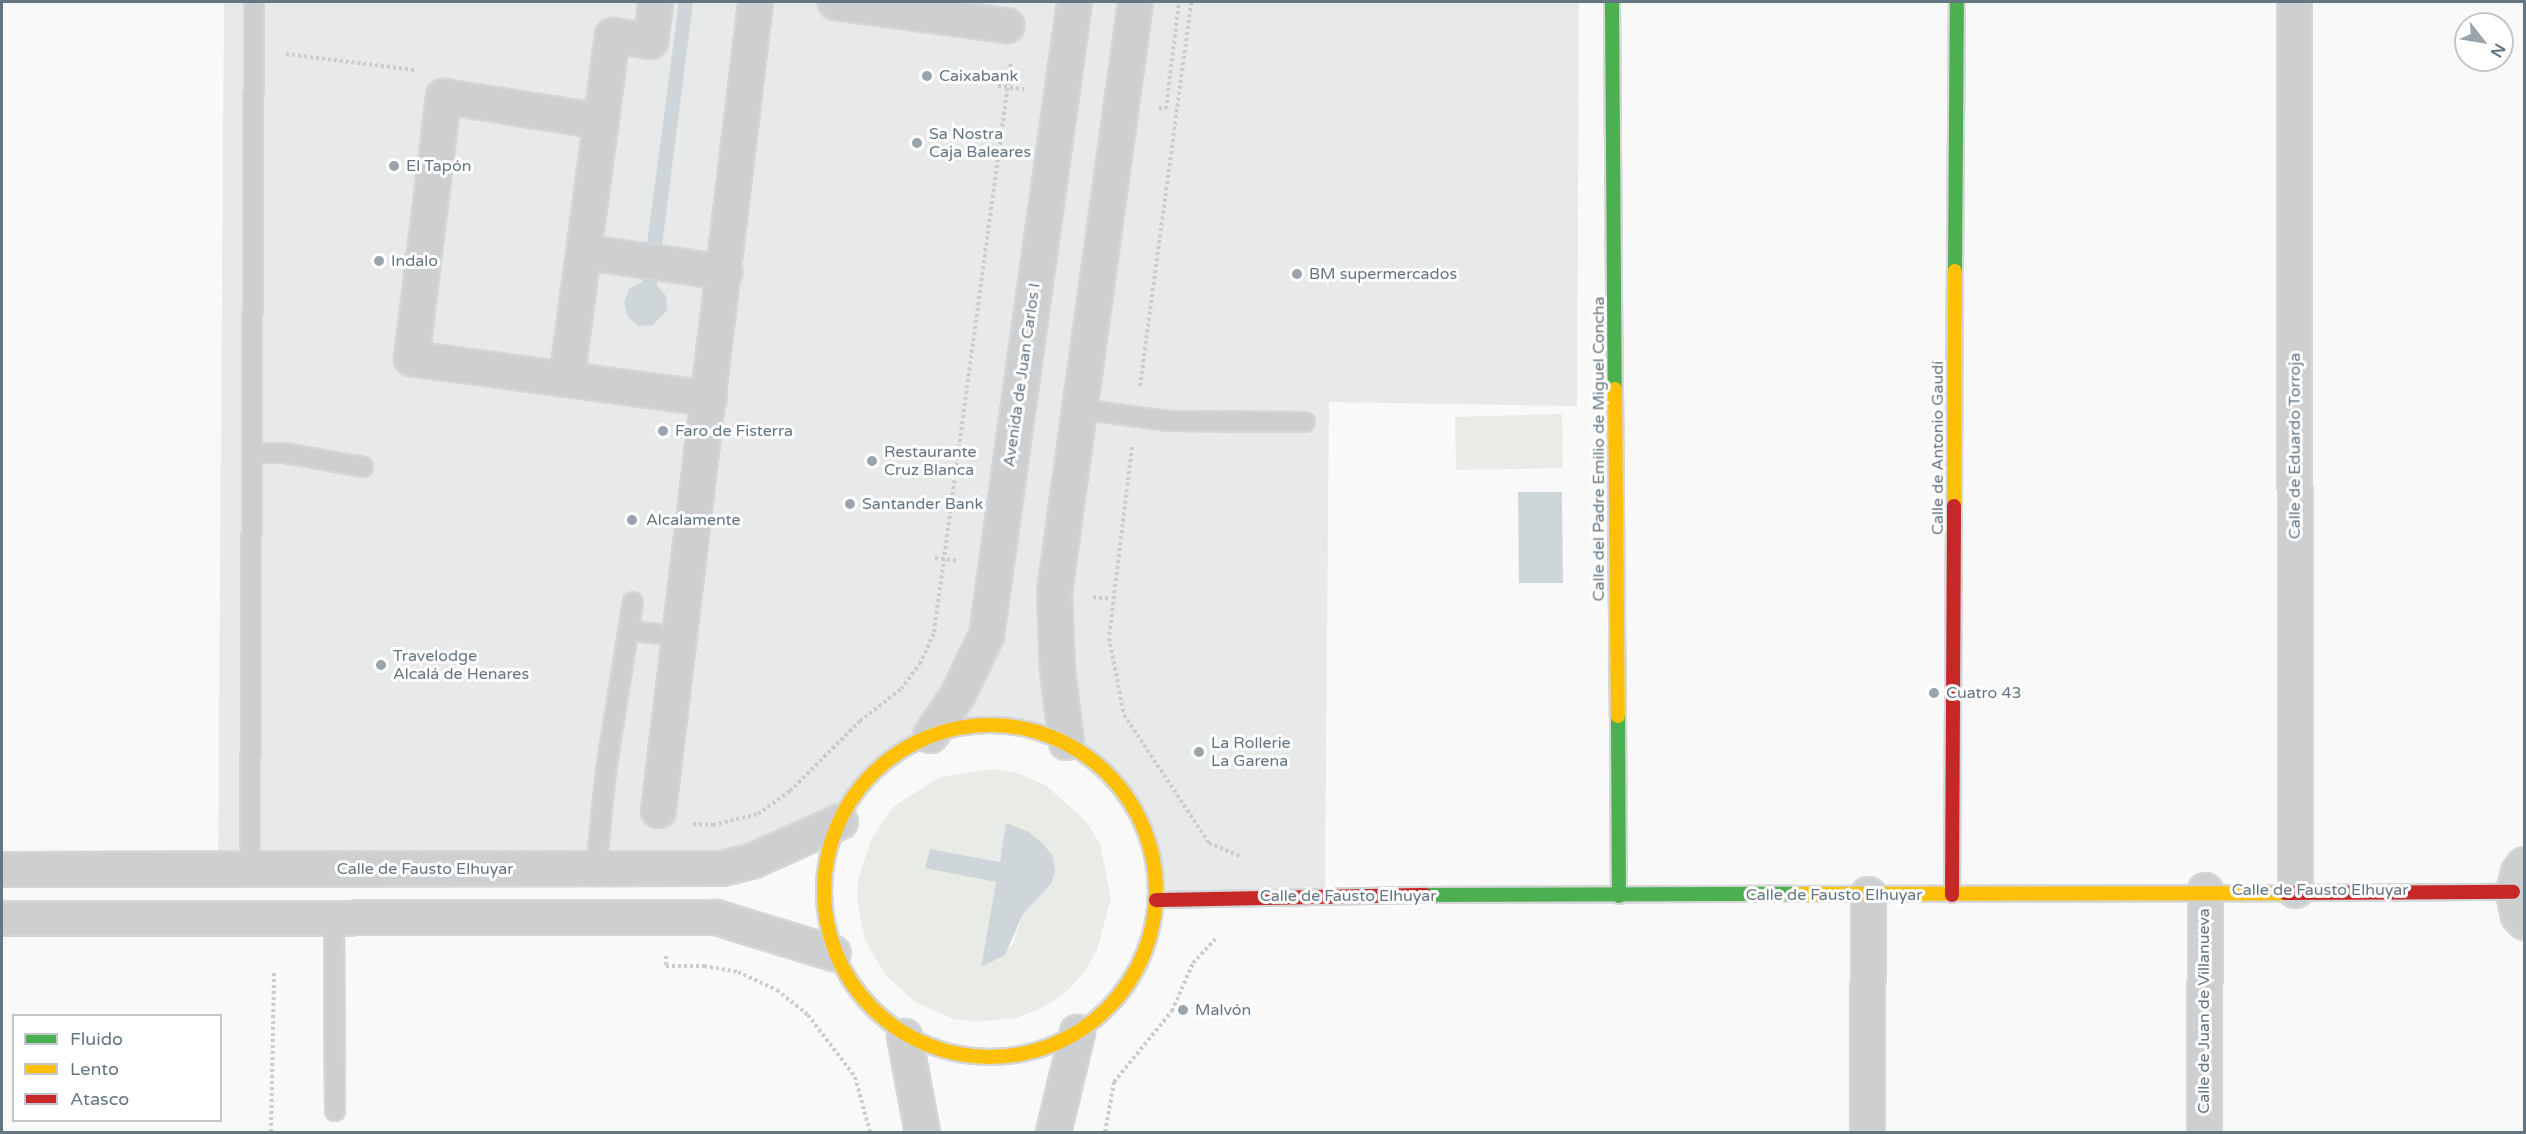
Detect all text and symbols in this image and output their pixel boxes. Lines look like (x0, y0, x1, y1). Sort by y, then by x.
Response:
north arrow (2454, 12, 2514, 72)
text: N (2486, 40, 2510, 61)
place label: Caixabank (939, 66, 1018, 86)
marker: Caixabank (920, 69, 934, 83)
place label: Sa Nostra Caja Baleares (929, 124, 1031, 162)
marker: Sa Nostra Caja Baleares (910, 136, 924, 150)
place label: El Tapón (406, 156, 471, 176)
marker: El Tapón (387, 159, 401, 173)
place label: Indalo (391, 251, 438, 271)
marker: Indalo (372, 254, 386, 268)
place label: BM supermercados (1309, 264, 1457, 284)
marker: BM supermercados (1290, 267, 1304, 281)
street label: Avenida de Juan Carlos I (1000, 282, 1044, 468)
street label: Calle del Padre Emilio de Miguel Concha (1589, 297, 1609, 601)
street label: Calle de Eduardo Torroja (2285, 353, 2305, 539)
street label: Calle de Antonio Gaudí (1928, 361, 1948, 535)
place label: Faro de Fisterra (675, 421, 793, 441)
marker: Faro de Fisterra (656, 424, 670, 438)
place label: Restaurante Cruz Blanca (884, 442, 977, 480)
marker: Restaurante Cruz Blanca (865, 454, 879, 468)
place label: Santander Bank (862, 494, 983, 514)
marker: Santander Bank (843, 497, 857, 511)
place label: Alcalamente (646, 510, 741, 530)
marker: Alcalamente (623, 511, 641, 529)
place label: Travelodge Alcalá de Henares (393, 646, 529, 684)
marker: Travelodge Alcalá de Henares (374, 658, 388, 672)
place label: Cuatro 43 (1946, 683, 2021, 703)
marker: Cuatro 43 (1927, 686, 1941, 700)
place label: La Rollerie La Garena (1211, 733, 1291, 771)
marker: La Rollerie La Garena (1192, 745, 1206, 759)
street label: Calle de Fausto Elhuyar (337, 859, 513, 879)
street label: Calle de Fausto Elhuyar (2232, 880, 2408, 900)
street label: Calle de Fausto Elhuyar (1746, 885, 1922, 905)
street label: Calle de Fausto Elhuyar (1260, 886, 1436, 906)
street label: Calle de Juan de Villanueva (2194, 908, 2214, 1114)
place label: Malvón (1195, 1000, 1251, 1020)
marker: Malvón (1176, 1003, 1190, 1017)
legend (12, 1014, 222, 1122)
text: Fluido (70, 1028, 123, 1050)
text: Lento (70, 1058, 119, 1080)
text: Atasco (70, 1088, 129, 1110)

